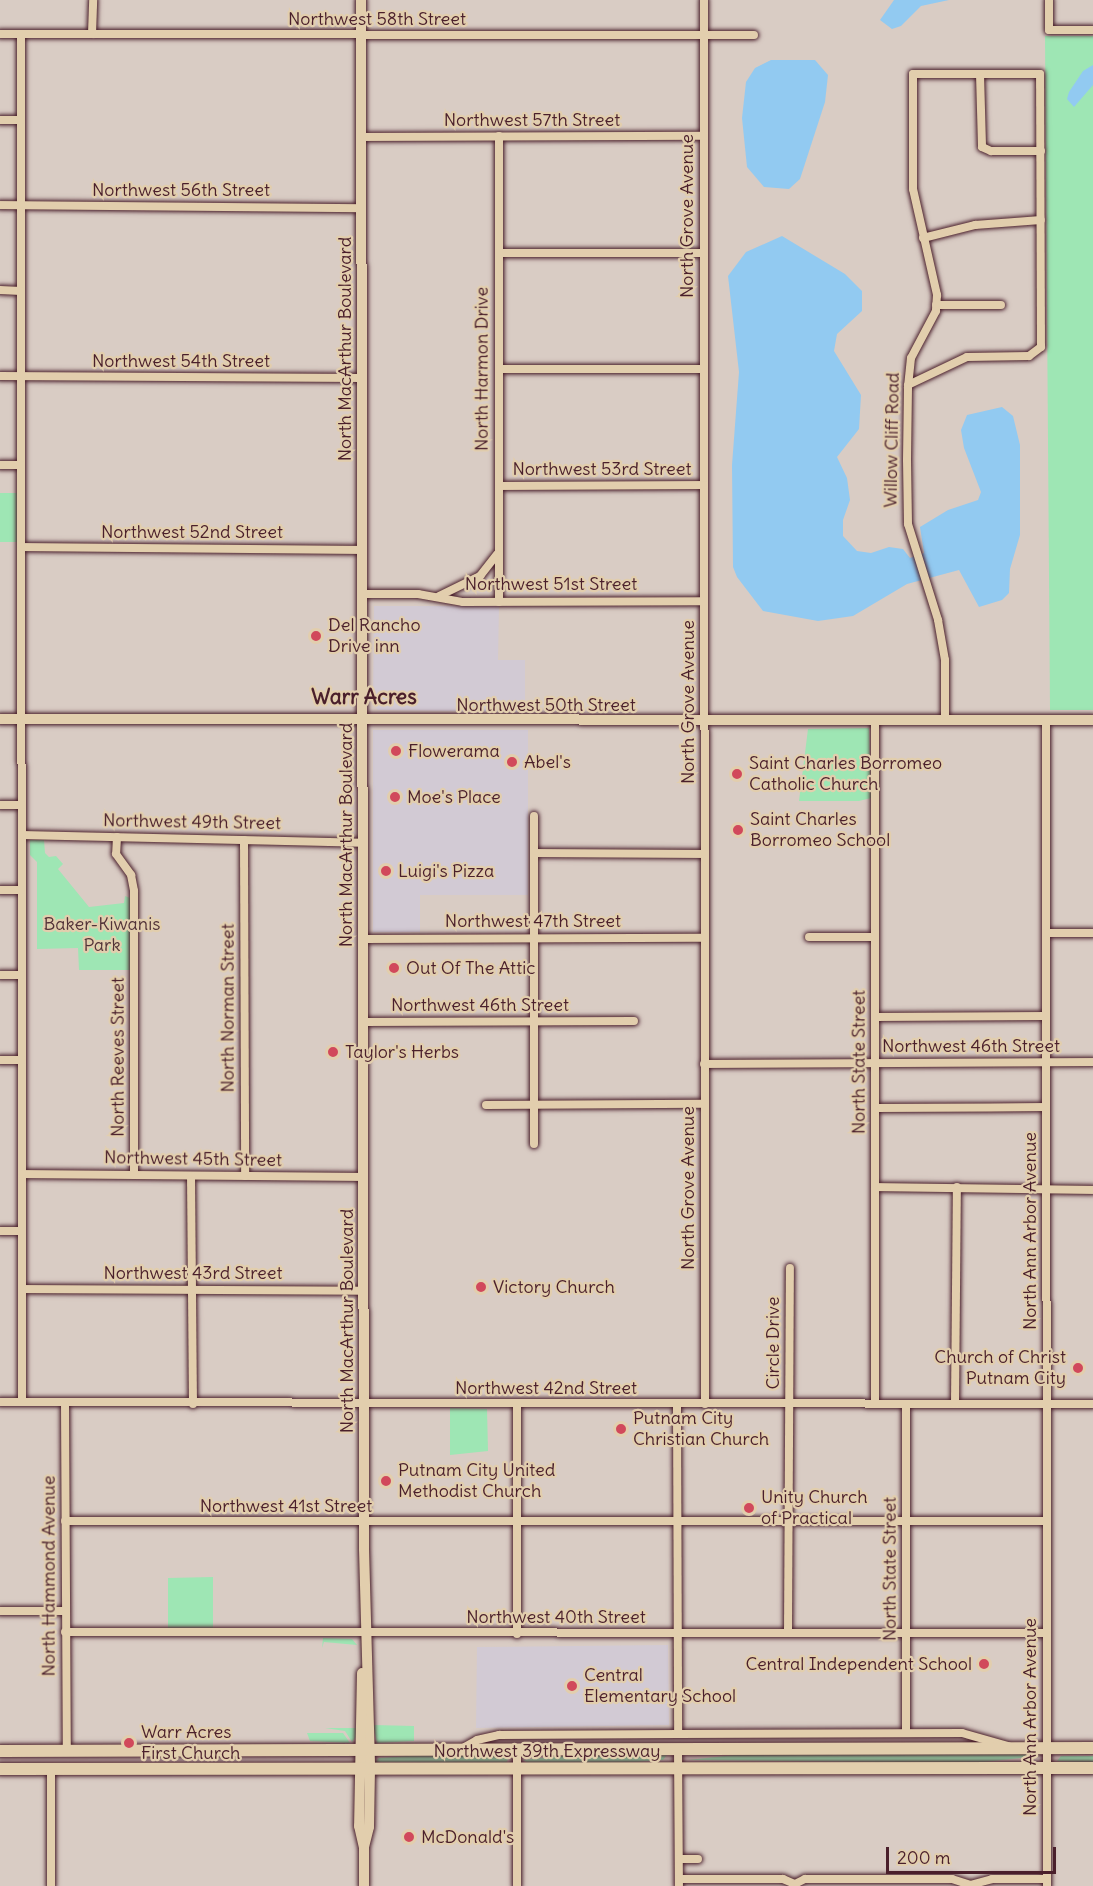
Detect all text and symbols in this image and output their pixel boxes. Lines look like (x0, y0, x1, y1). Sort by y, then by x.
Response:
street label: Northwest 58th Street (288, 8, 466, 30)
street label: Northwest 57th Street (444, 109, 620, 131)
street label: North Grove Avenue (676, 134, 698, 298)
street label: Northwest 56th Street (92, 179, 270, 201)
street label: North MacArthur Boulevard (334, 237, 356, 461)
street label: North Harmon Drive (471, 287, 493, 451)
street label: Northwest 54th Street (92, 350, 270, 372)
street label: Willow Cliff Road (880, 372, 904, 508)
street label: Northwest 53rd Street (512, 458, 692, 480)
street label: Northwest 52nd Street (101, 521, 283, 543)
street label: Northwest 51st Street (465, 573, 637, 595)
place label: Del Rancho Drive inn (328, 615, 421, 658)
street label: North Grove Avenue (677, 620, 699, 784)
marker: Del Rancho Drive inn (309, 629, 323, 643)
district label: Warr Acres (311, 684, 417, 710)
street label: Northwest 50th Street (456, 694, 636, 716)
street label: North MacArthur Boulevard (335, 723, 357, 947)
place label: Flowerama (408, 740, 500, 762)
marker: Flowerama (389, 744, 403, 758)
place label: Abel's (524, 751, 571, 773)
place label: Saint Charles Borromeo Catholic Church (749, 753, 942, 795)
marker: Abel's (505, 755, 519, 769)
marker: Saint Charles Borromeo Catholic Church (730, 767, 744, 781)
place label: Moe's Place (407, 786, 501, 808)
marker: Moe's Place (388, 790, 402, 804)
place label: Saint Charles Borromeo School (750, 809, 890, 852)
street label: Northwest 49th Street (103, 810, 281, 834)
marker: Saint Charles Borromeo School (731, 823, 745, 837)
place label: Luigi's Pizza (398, 860, 494, 882)
marker: Luigi's Pizza (379, 864, 393, 878)
street label: Northwest 47th Street (445, 910, 621, 932)
park label: Baker-Kiwanis Park (44, 914, 160, 956)
street label: North Norman Street (217, 923, 239, 1093)
place label: Out Of The Attic (406, 957, 535, 979)
marker: Out Of The Attic (387, 961, 401, 975)
street label: North Reeves Street (107, 977, 129, 1137)
street label: North State Street (848, 990, 870, 1134)
street label: Northwest 46th Street (391, 994, 569, 1016)
street label: Northwest 46th Street (882, 1035, 1060, 1057)
place label: Taylor's Herbs (345, 1041, 459, 1063)
marker: Taylor's Herbs (326, 1045, 340, 1059)
street label: North Grove Avenue (677, 1106, 699, 1270)
street label: North Ann Arbor Avenue (1019, 1132, 1041, 1330)
street label: Northwest 45th Street (104, 1147, 282, 1171)
street label: North MacArthur Boulevard (336, 1209, 358, 1433)
street label: Northwest 43rd Street (103, 1262, 283, 1284)
place label: Victory Church (493, 1276, 615, 1298)
marker: Victory Church (474, 1280, 488, 1294)
street label: Circle Drive (762, 1297, 784, 1389)
place label: Church of Christ Putnam City (934, 1347, 1066, 1390)
marker: Church of Christ Putnam City (1071, 1361, 1085, 1375)
street label: Northwest 42nd Street (455, 1377, 637, 1399)
place label: Putnam City Christian Church (633, 1408, 769, 1450)
marker: Putnam City Christian Church (614, 1422, 628, 1436)
place label: Putnam City United Methodist Church (398, 1460, 555, 1502)
marker: Putnam City United Methodist Church (379, 1474, 393, 1488)
street label: North Hammond Avenue (38, 1476, 60, 1676)
place label: Unity Church of Practical (761, 1487, 868, 1530)
street label: Northwest 41st Street (200, 1495, 372, 1517)
street label: North State Street (879, 1497, 901, 1641)
marker: Unity Church of Practical (742, 1501, 756, 1515)
street label: Northwest 40th Street (466, 1606, 646, 1628)
street label: North Ann Arbor Avenue (1019, 1618, 1041, 1816)
place label: Central Independent School (746, 1653, 972, 1675)
marker: Central Independent School (977, 1657, 991, 1671)
place label: Central Elementary School (584, 1665, 736, 1708)
marker: Central Elementary School (565, 1679, 579, 1693)
place label: Warr Acres First Church (141, 1722, 240, 1764)
marker: Warr Acres First Church (122, 1736, 136, 1750)
street label: Northwest 39th Expressway (434, 1740, 660, 1762)
place label: McDonald's (421, 1826, 514, 1848)
marker: McDonald's (402, 1830, 416, 1844)
scale bar (889, 1835, 1058, 1873)
text: 200 m (897, 1846, 951, 1869)

